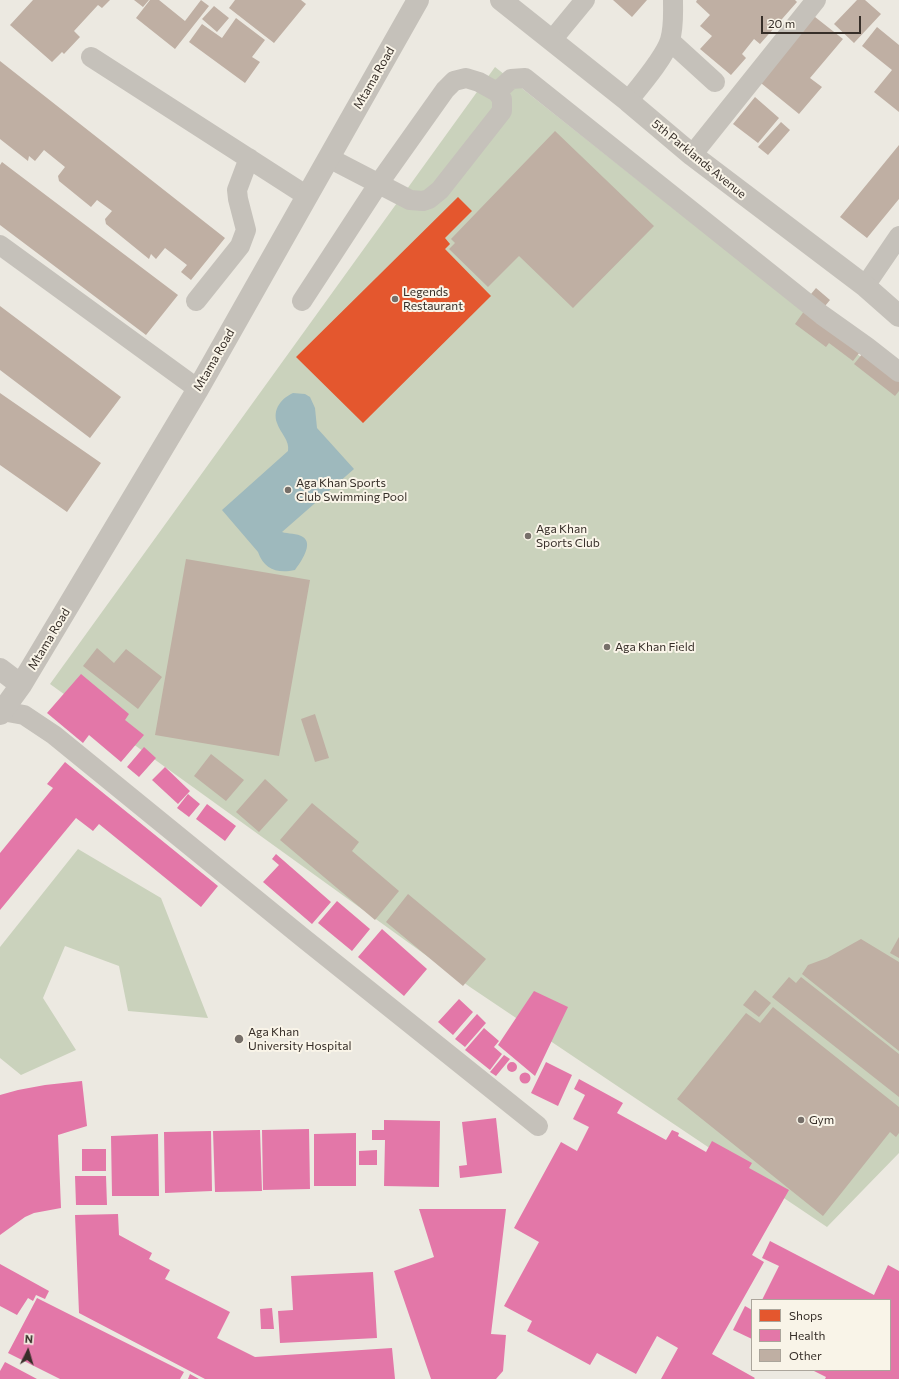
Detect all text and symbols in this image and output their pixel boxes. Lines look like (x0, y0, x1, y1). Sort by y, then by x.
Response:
scale bar (763, 8, 863, 34)
text: 20 m (768, 16, 795, 30)
street label: Mtama Road (350, 44, 398, 112)
street label: 5th Parklands Avenue (649, 117, 749, 201)
place label: Legends Restaurant (403, 285, 463, 313)
marker: Legends Restaurant (390, 294, 400, 304)
street label: Mtama Road (190, 326, 238, 394)
place label: Aga Khan Sports Club Swimming Pool (296, 476, 407, 504)
marker: Aga Khan Sports Club Swimming Pool (283, 485, 293, 495)
place label: Aga Khan Sports Club (536, 522, 600, 550)
marker: Aga Khan Sports Club (523, 531, 533, 541)
street label: Mtama Road (25, 606, 73, 672)
place label: Aga Khan Field (615, 640, 695, 654)
marker: Aga Khan Field (602, 642, 612, 652)
place label: Aga Khan University Hospital (248, 1025, 351, 1053)
marker: Aga Khan University Hospital (233, 1033, 245, 1045)
place label: Gym (809, 1113, 834, 1127)
marker: Gym (796, 1115, 806, 1125)
legend (751, 1299, 891, 1371)
text: Shops (789, 1308, 823, 1322)
text: Health (789, 1328, 825, 1342)
north arrow (8, 1331, 48, 1371)
text: N (24, 1332, 34, 1345)
text: Other (789, 1348, 822, 1362)

